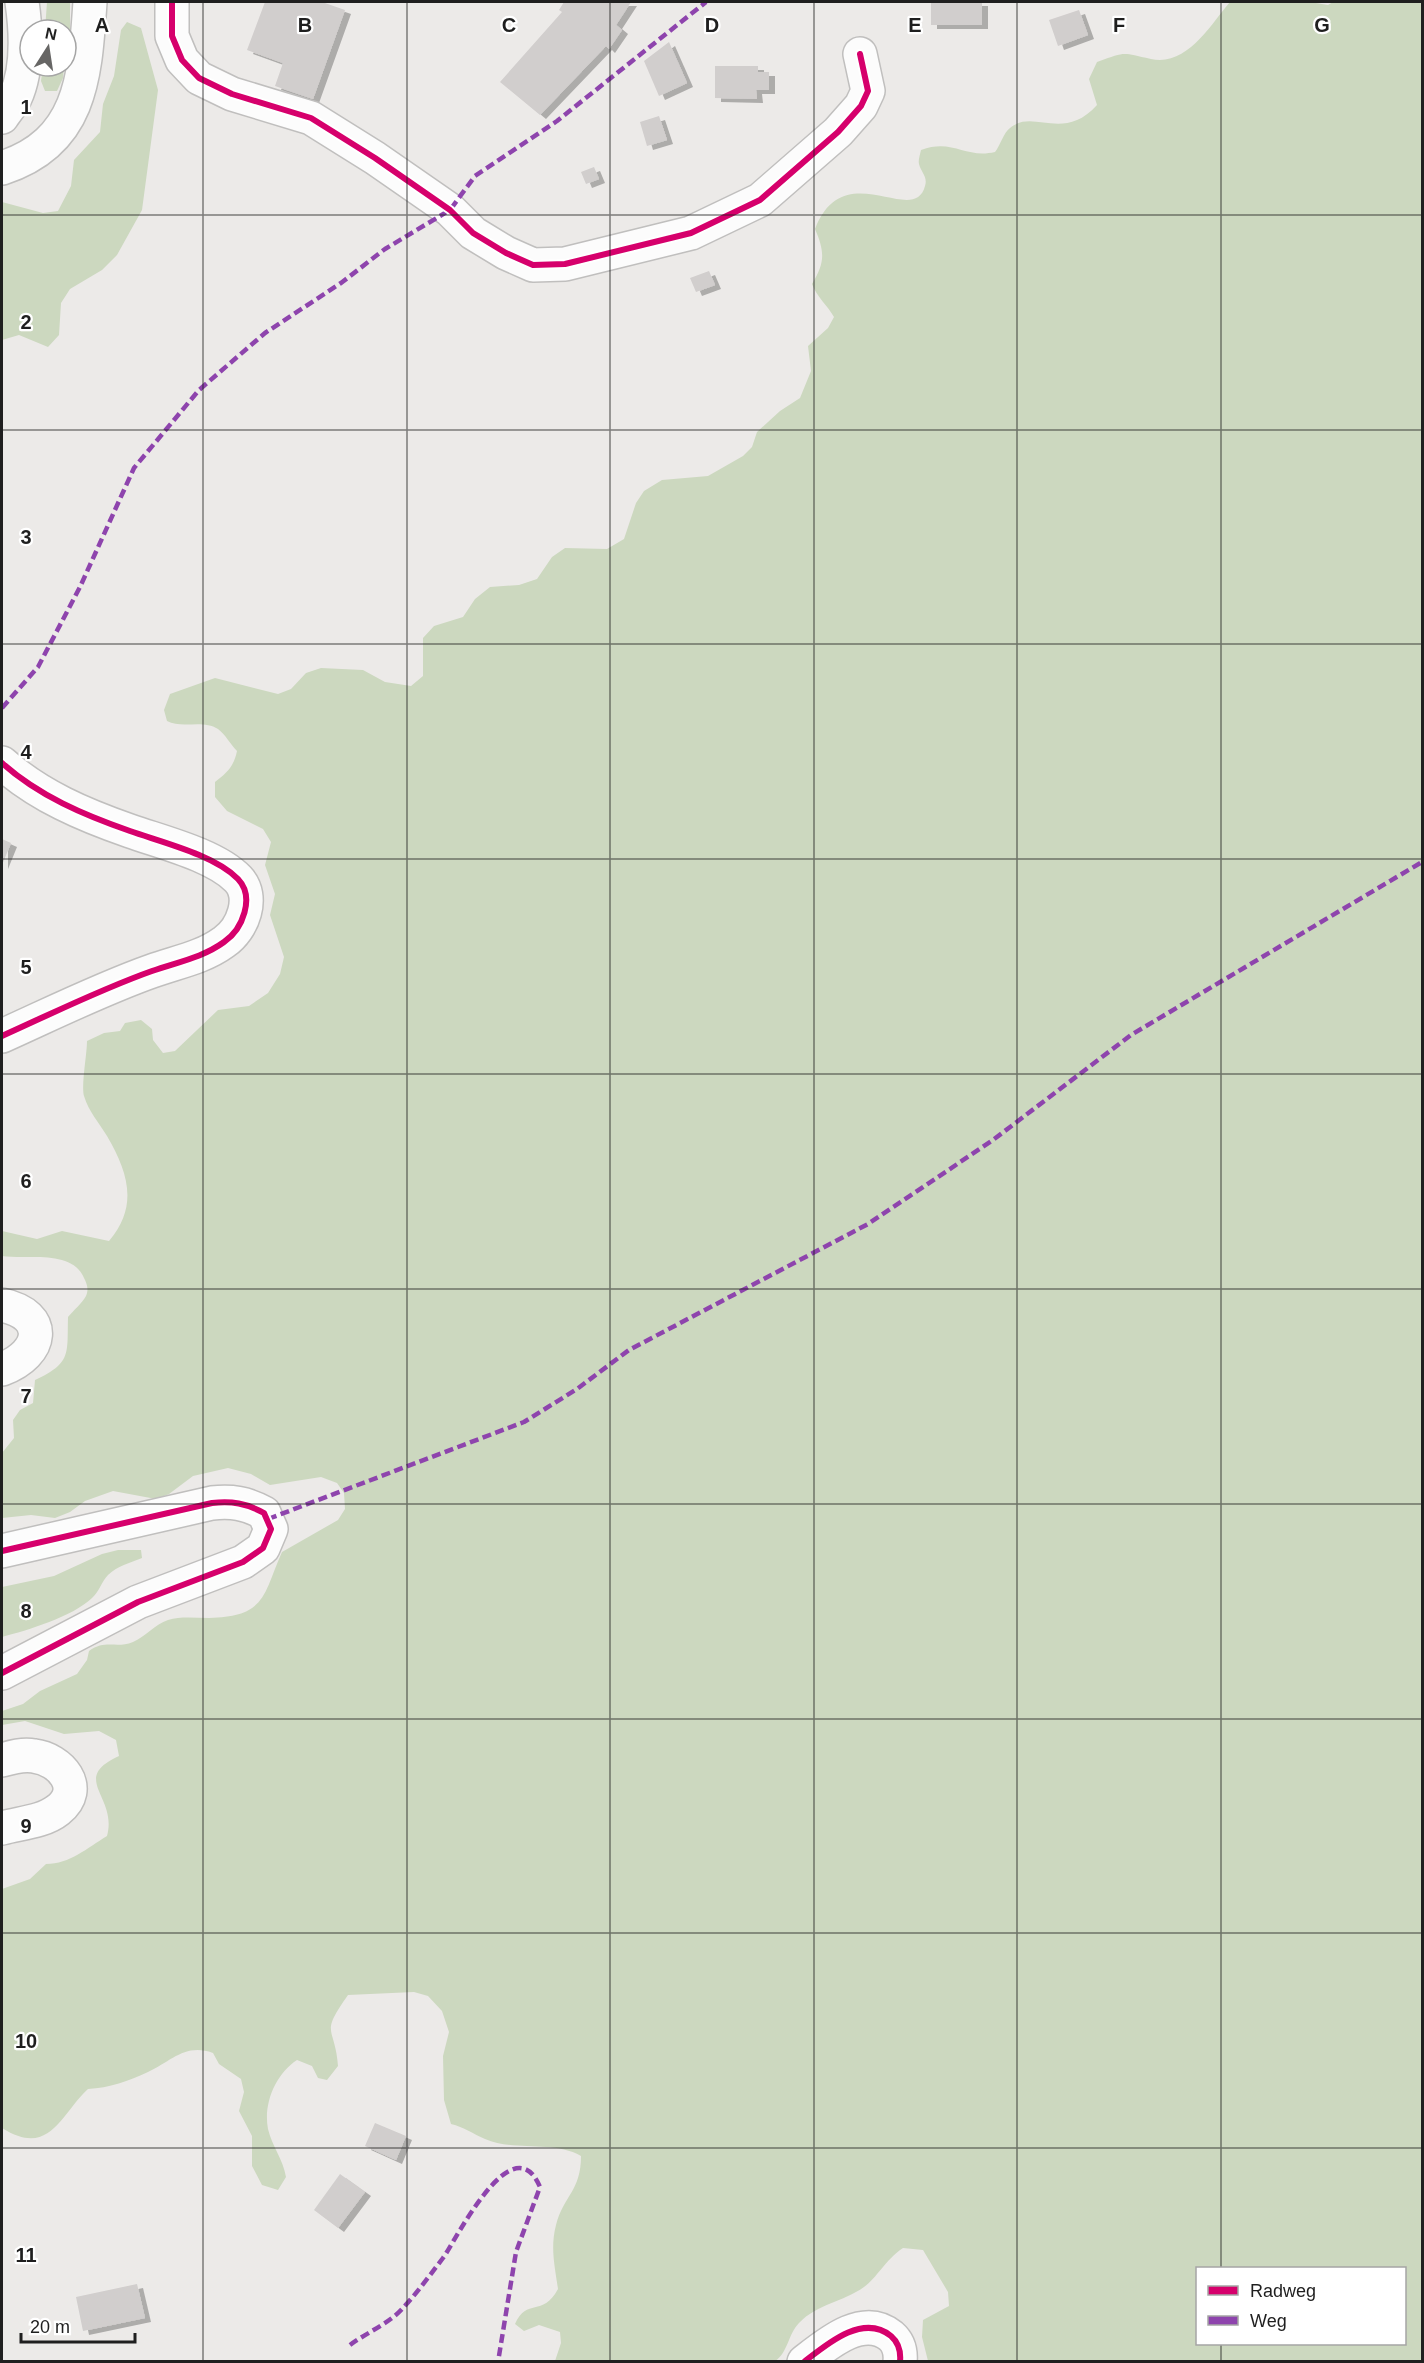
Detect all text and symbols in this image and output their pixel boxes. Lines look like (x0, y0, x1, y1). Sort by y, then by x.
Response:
text: A (95, 14, 109, 36)
text: B (298, 14, 312, 36)
text: C (502, 14, 516, 36)
text: D (705, 14, 719, 36)
text: E (908, 14, 922, 36)
text: F (1113, 14, 1125, 36)
text: G (1314, 14, 1330, 36)
north arrow (18, 18, 78, 78)
text: N (44, 24, 58, 43)
text: 1 (20, 96, 32, 118)
text: 2 (20, 311, 32, 333)
text: 3 (20, 526, 32, 548)
text: 4 (20, 741, 32, 763)
text: 5 (20, 956, 32, 978)
text: 6 (20, 1170, 32, 1192)
text: 7 (20, 1385, 32, 1407)
text: 8 (20, 1600, 32, 1622)
text: 9 (20, 1815, 32, 1837)
text: 10 (15, 2030, 37, 2052)
text: 11 (15, 2244, 37, 2266)
legend (1196, 2267, 1406, 2345)
text: Radweg (1250, 2281, 1316, 2301)
scale bar (21, 2306, 135, 2344)
text: Weg (1250, 2311, 1287, 2331)
text: 20 m (30, 2317, 70, 2337)

